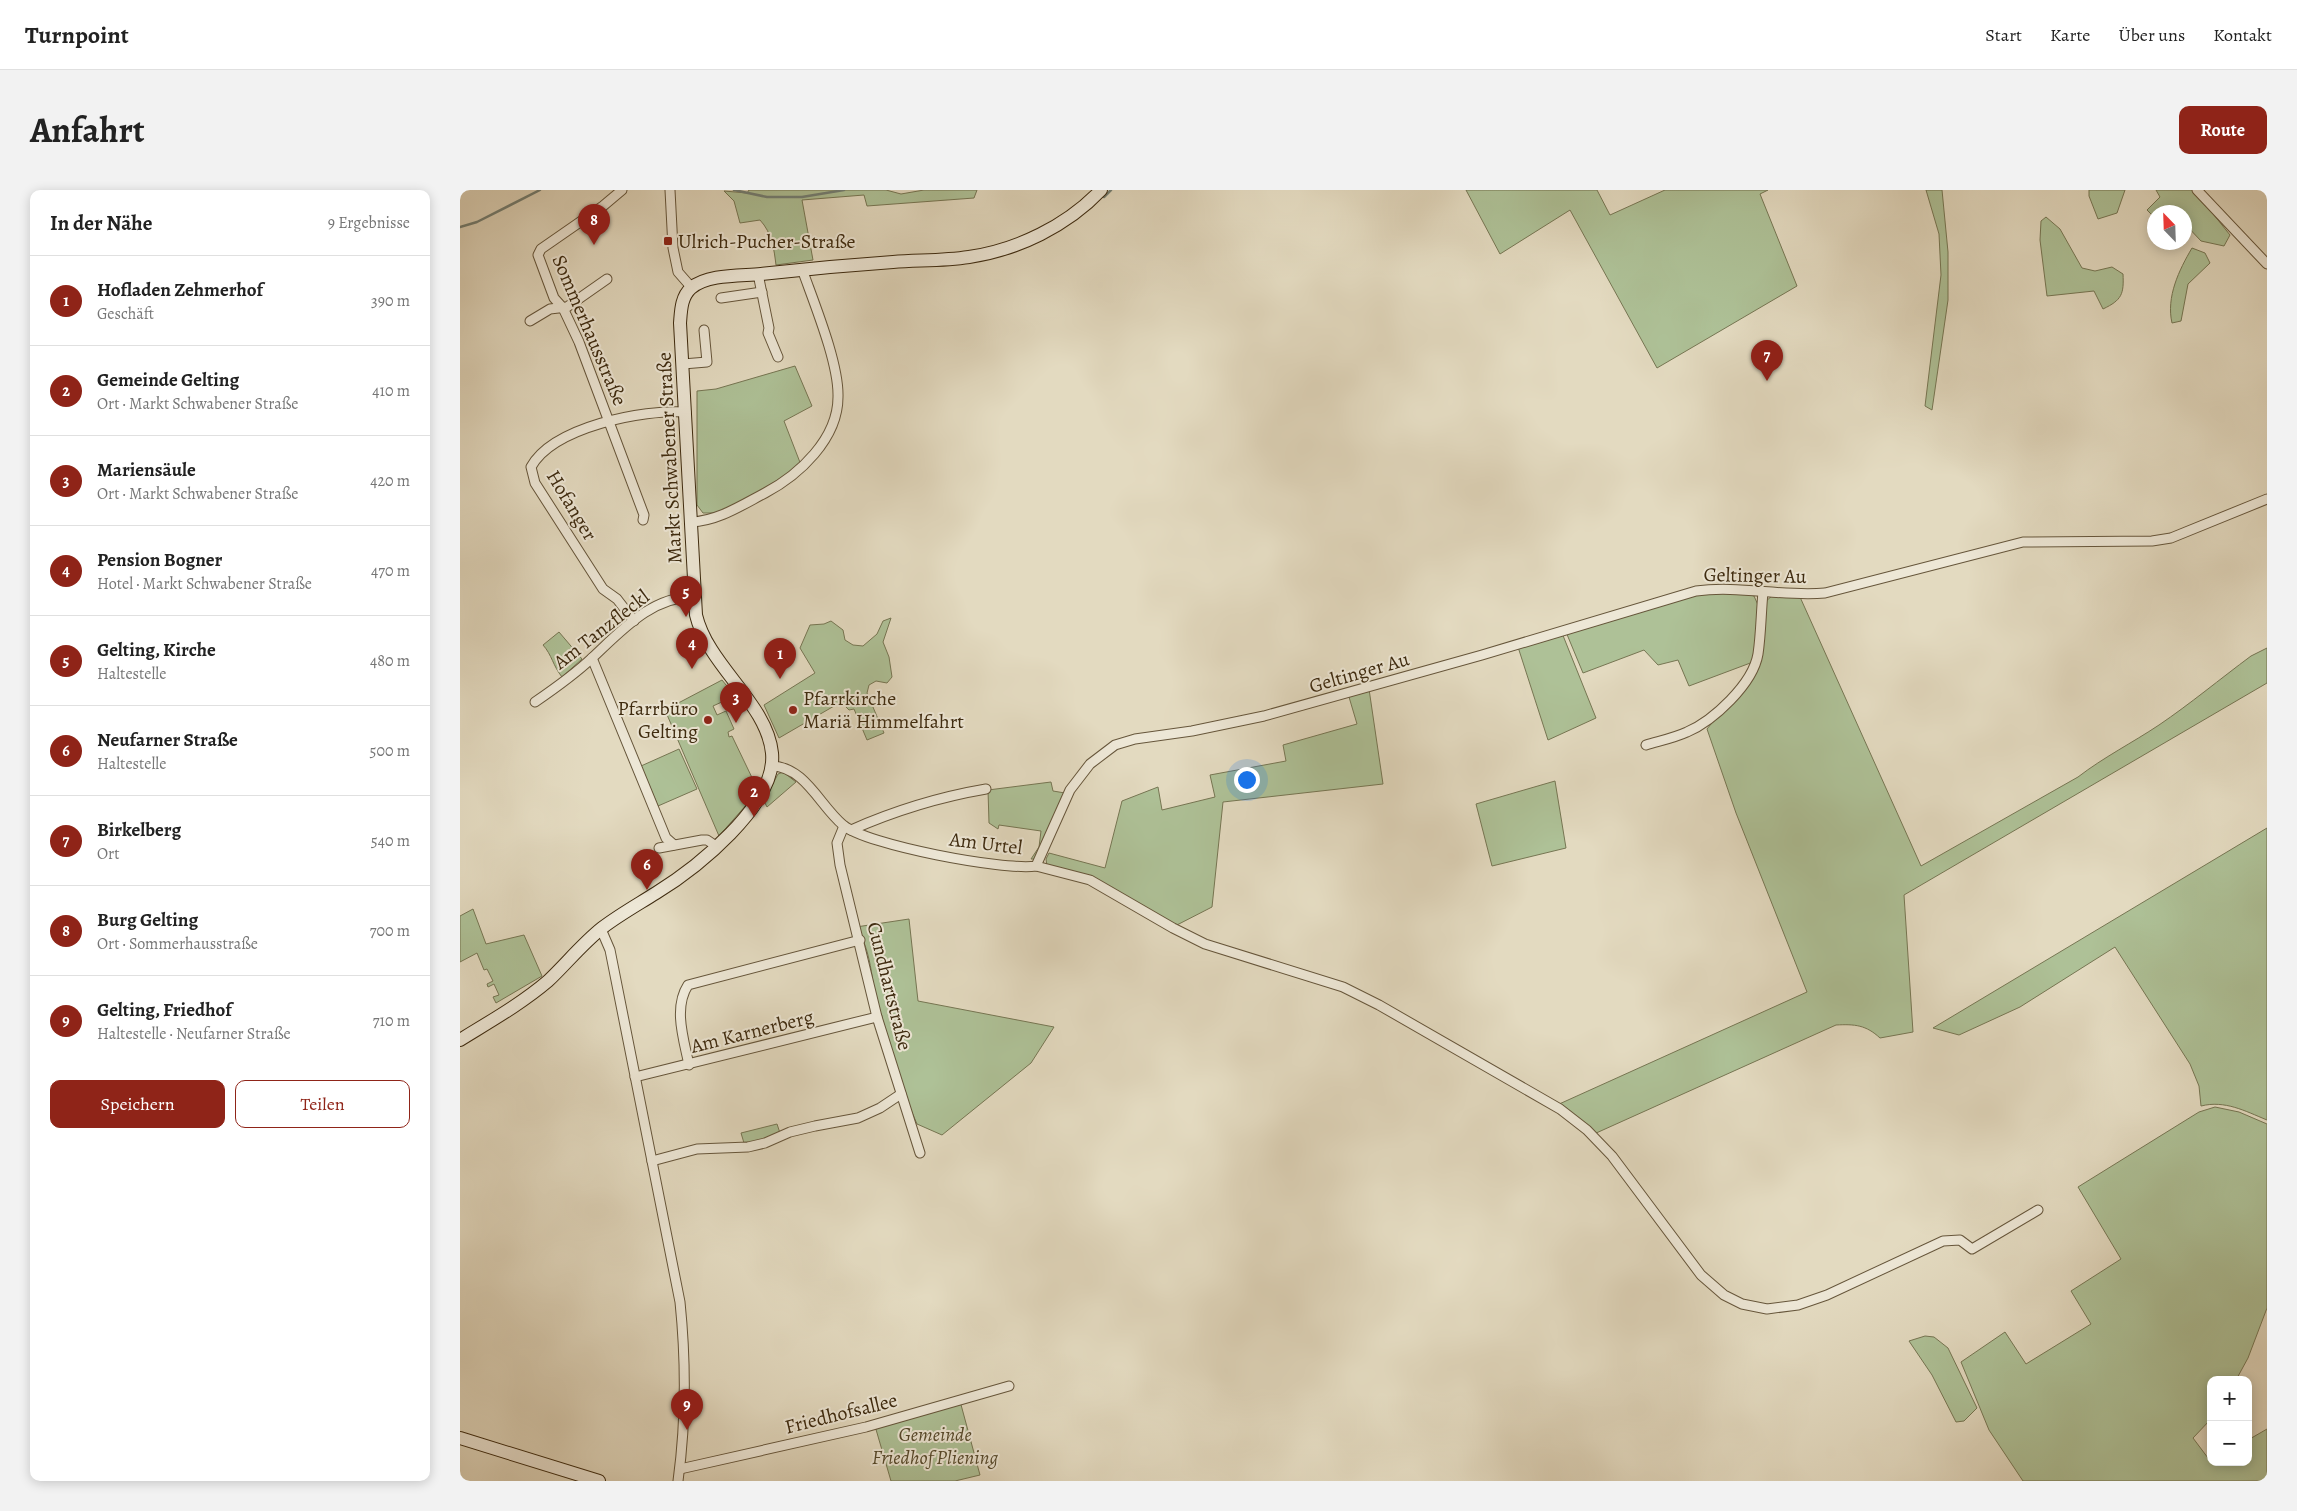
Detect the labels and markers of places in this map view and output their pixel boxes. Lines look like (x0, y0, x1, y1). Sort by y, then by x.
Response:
pin: 8 (578, 204, 610, 245)
place label: Ulrich-Pucher-Straße (678, 228, 856, 255)
marker: Ulrich-Pucher-Straße (662, 235, 674, 247)
pin: 7 (1751, 340, 1783, 381)
pin: 5 (670, 576, 702, 617)
pin: 4 (676, 628, 708, 669)
pin: 1 (764, 638, 796, 679)
pin: 3 (720, 682, 752, 723)
place label: Pfarrkirche Mariä Himmelfahrt (803, 685, 964, 735)
place label: Pfarrbüro Gelting (618, 695, 698, 745)
marker: Pfarrkirche Mariä Himmelfahrt (787, 704, 799, 716)
marker: Pfarrbüro Gelting (702, 714, 714, 726)
pin: 2 (738, 776, 770, 817)
pin: 6 (631, 849, 663, 890)
pin: 9 (671, 1389, 703, 1430)

